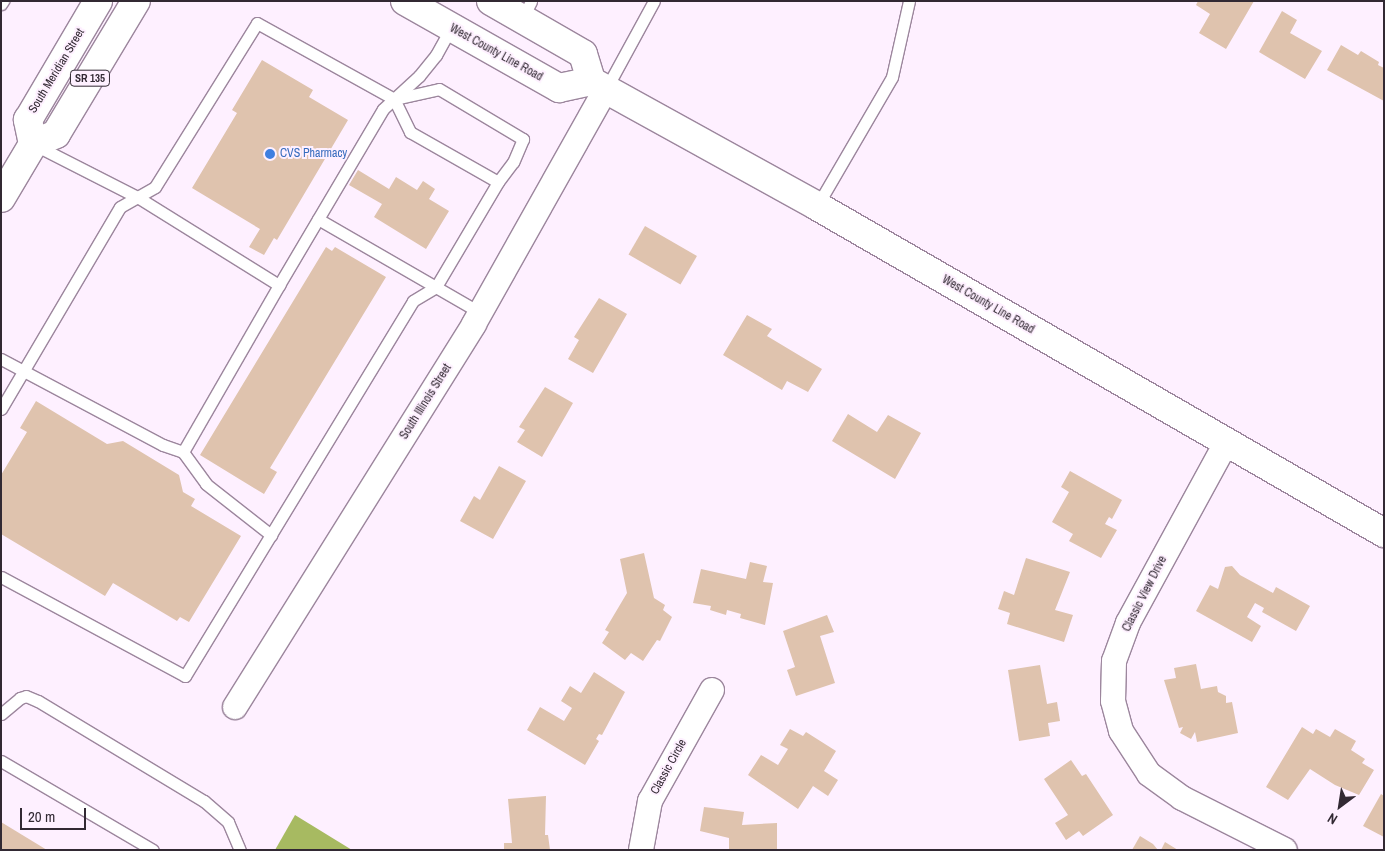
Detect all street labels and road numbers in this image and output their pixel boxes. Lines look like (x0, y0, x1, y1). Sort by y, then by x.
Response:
street label: West County Line Road (447, 21, 545, 85)
street label: South Meridian Street (26, 26, 88, 116)
road number: SR 135 (69, 70, 111, 86)
street label: West County Line Road (939, 273, 1037, 337)
street label: South Illinois Street (397, 362, 455, 442)
street label: Classic View Drive (1120, 554, 1170, 634)
street label: Classic Circle (648, 737, 690, 797)

